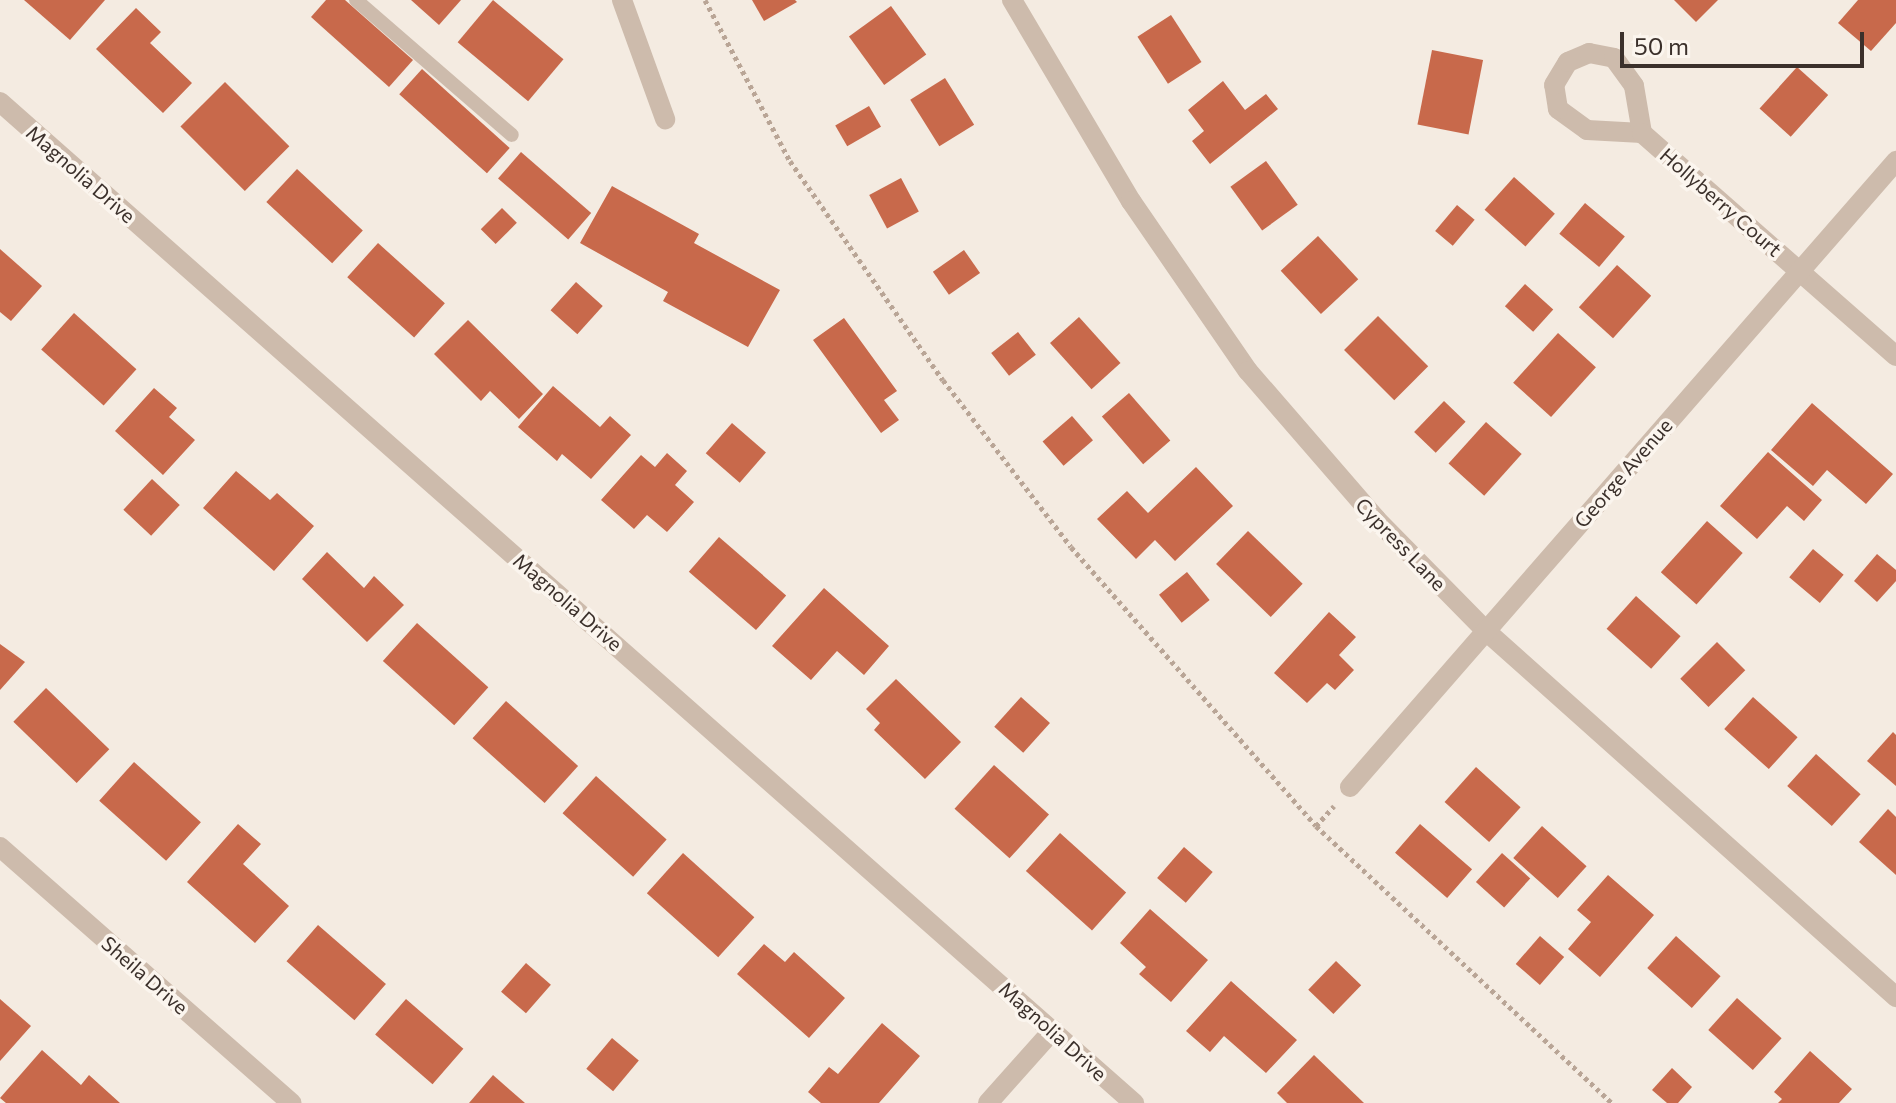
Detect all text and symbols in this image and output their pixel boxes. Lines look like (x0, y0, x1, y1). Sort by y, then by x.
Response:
scale bar (1624, 16, 1868, 66)
text: 50 m (1634, 31, 1689, 60)
street label: Magnolia Drive (22, 120, 140, 228)
street label: Hollyberry Court (1655, 143, 1787, 261)
street label: George Avenue (1569, 413, 1677, 533)
street label: Cypress Lane (1351, 493, 1451, 595)
street label: Magnolia Drive (509, 548, 627, 656)
street label: Sheila Drive (97, 931, 193, 1019)
street label: Magnolia Drive (994, 976, 1112, 1086)

